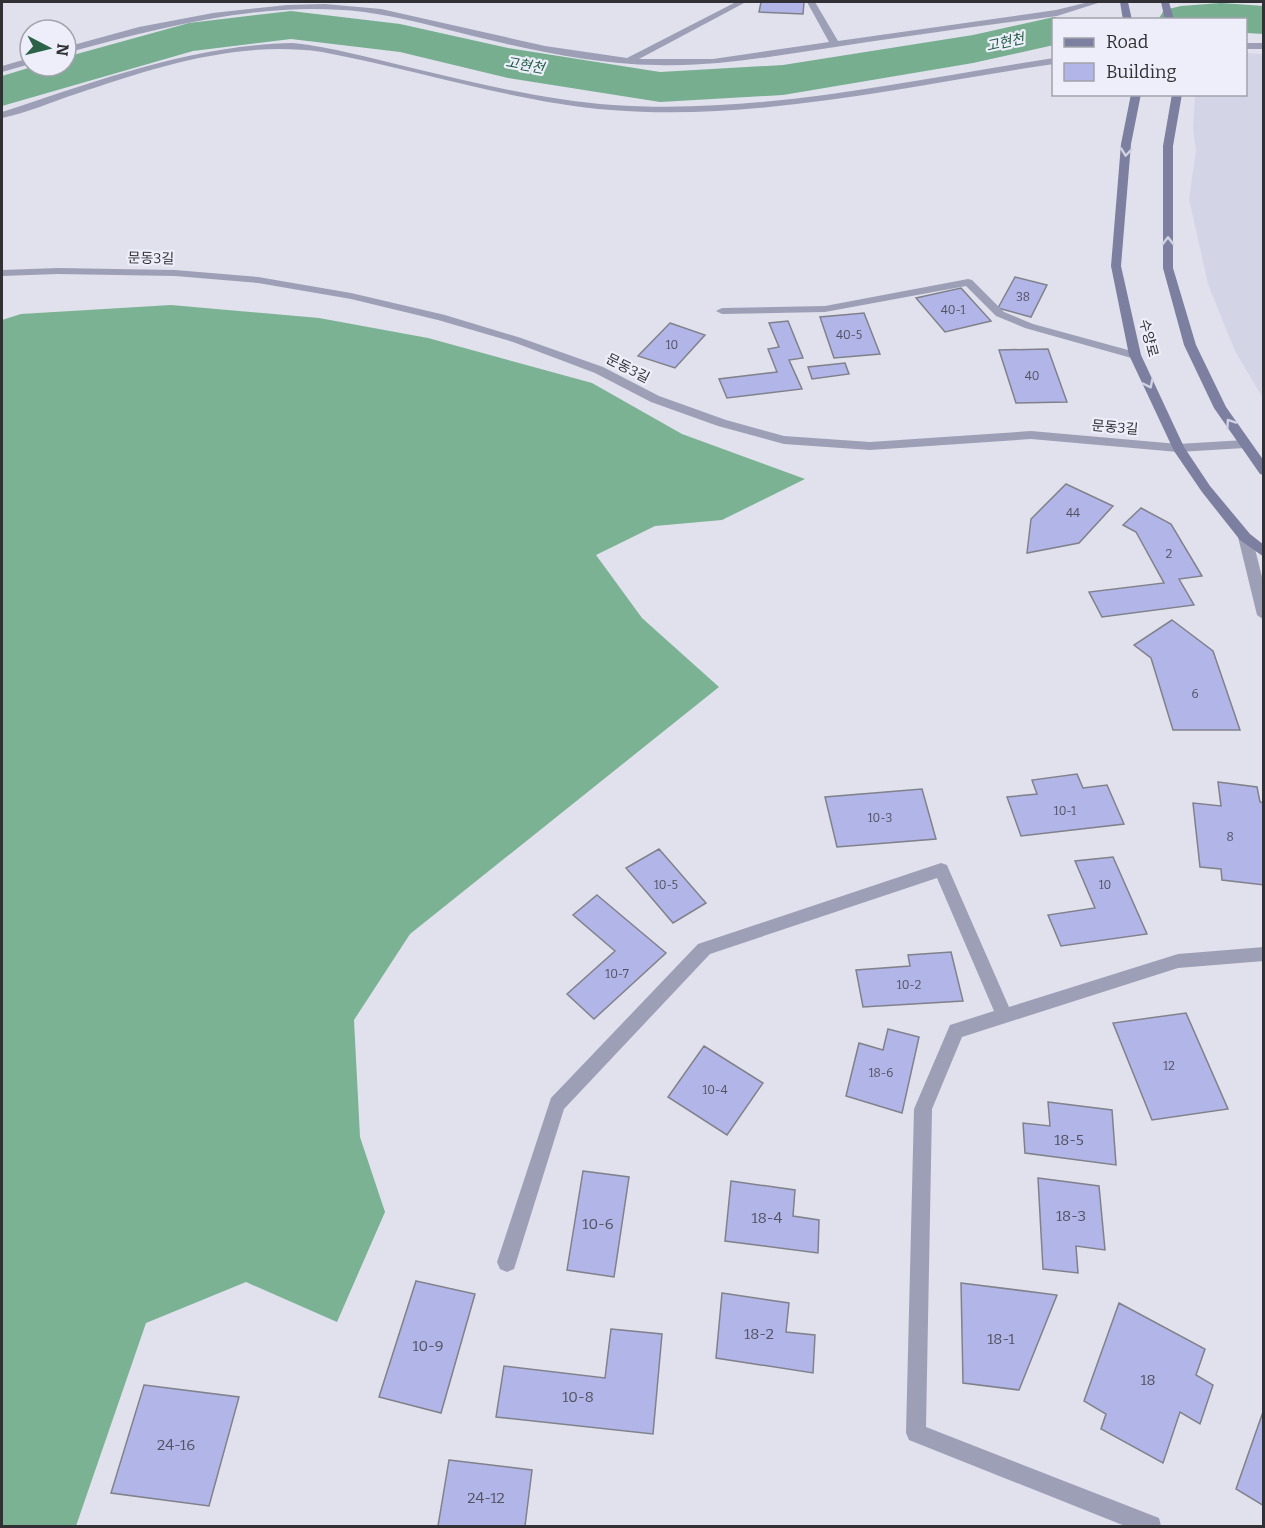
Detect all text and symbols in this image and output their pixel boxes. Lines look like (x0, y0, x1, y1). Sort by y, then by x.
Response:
north arrow (18, 18, 78, 78)
legend (1052, 18, 1247, 96)
water label: 고현천 (984, 30, 1027, 55)
text: Road (1106, 31, 1149, 53)
text: N (52, 42, 73, 57)
water label: 고현천 (504, 54, 547, 77)
text: Building (1106, 61, 1177, 83)
one-way arrow (1120, 148, 1133, 157)
one-way arrow (1162, 236, 1174, 245)
street label: 문동3길 (128, 250, 174, 267)
house number: 38 (1016, 290, 1030, 304)
house number: 40-1 (941, 303, 965, 317)
street label: 수양로 (1135, 317, 1162, 359)
house number: 40-5 (836, 328, 862, 342)
house number: 10 (666, 338, 678, 352)
street label: 문동3길 (603, 350, 652, 387)
house number: 40 (1025, 369, 1039, 383)
one-way arrow (1141, 377, 1153, 388)
street label: 문동3길 (1091, 417, 1139, 438)
one-way arrow (1226, 418, 1237, 429)
house number: 44 (1066, 506, 1080, 520)
house number: 2 (1166, 547, 1172, 561)
house number: 6 (1191, 687, 1199, 701)
house number: 10-1 (1054, 804, 1076, 818)
house number: 10-3 (868, 811, 892, 825)
house number: 8 (1226, 830, 1234, 844)
house number: 10-5 (654, 878, 678, 892)
house number: 10 (1099, 878, 1111, 892)
house number: 10-7 (605, 967, 629, 981)
house number: 10-2 (897, 978, 921, 992)
house number: 12 (1163, 1059, 1175, 1073)
house number: 18-6 (869, 1066, 893, 1080)
house number: 10-4 (702, 1083, 728, 1097)
house number: 18-5 (1054, 1131, 1084, 1149)
house number: 18-3 (1056, 1207, 1086, 1225)
house number: 18-4 (752, 1209, 783, 1227)
house number: 10-6 (582, 1215, 614, 1233)
house number: 18-2 (744, 1325, 774, 1343)
house number: 18-1 (987, 1330, 1015, 1348)
house number: 10-9 (412, 1337, 444, 1355)
house number: 18 (1140, 1371, 1156, 1389)
house number: 10-8 (562, 1388, 594, 1406)
house number: 24-16 (157, 1436, 195, 1454)
house number: 24-12 (467, 1489, 505, 1507)

